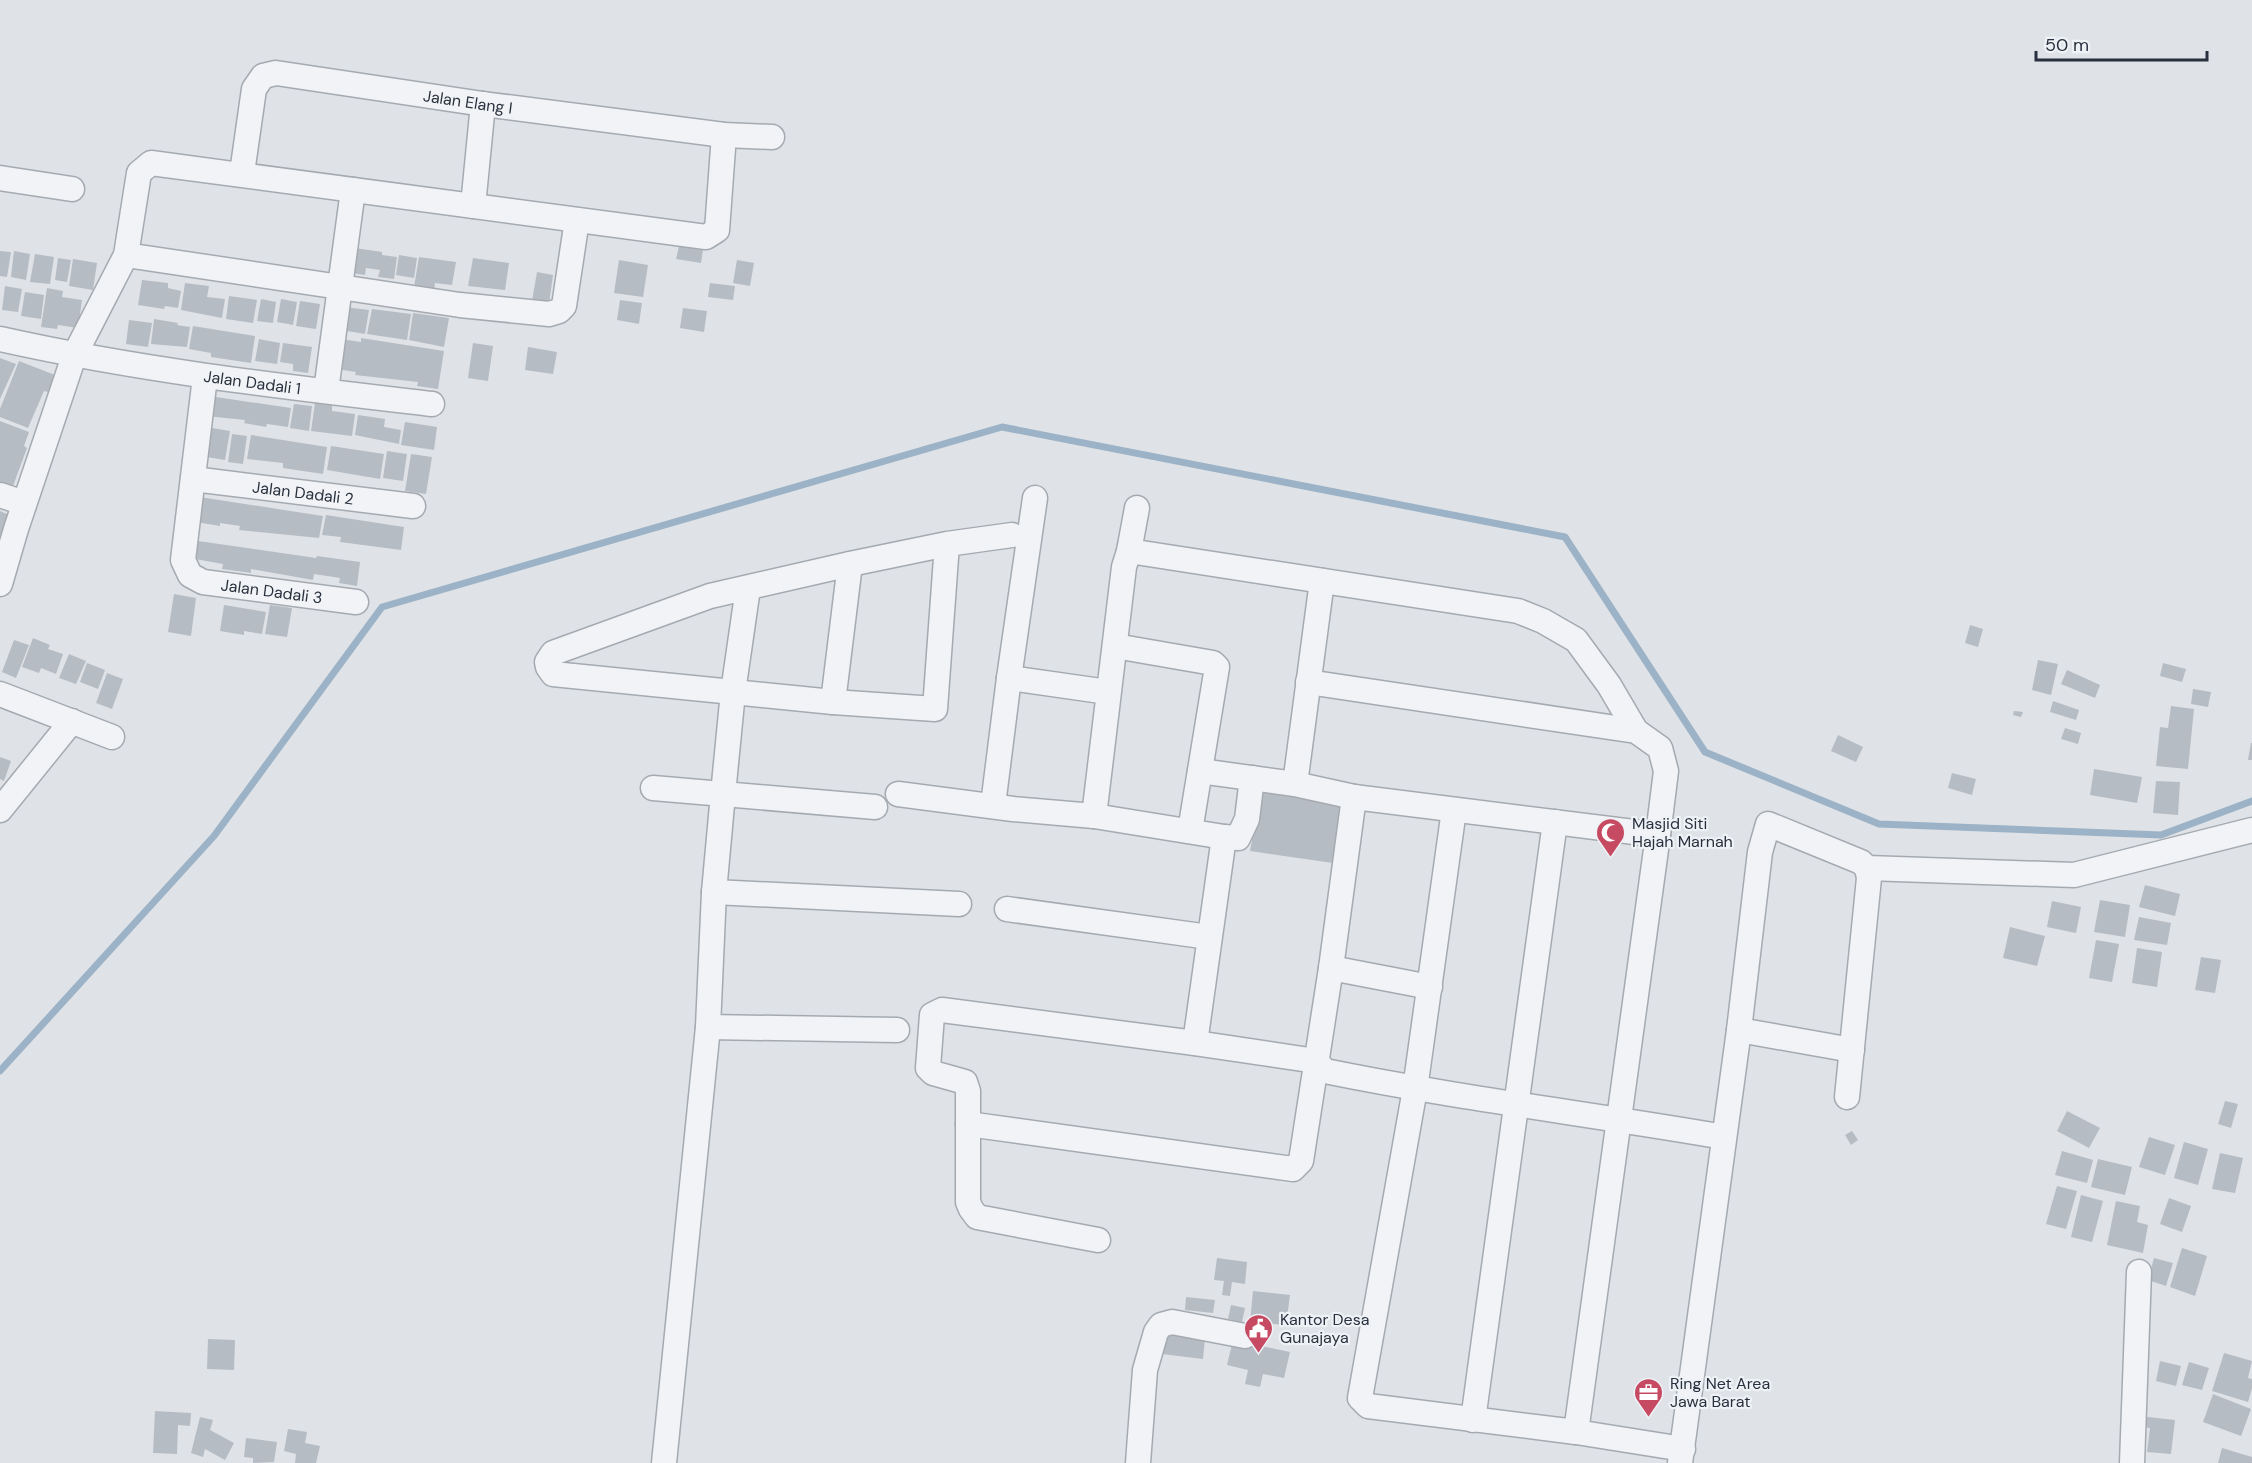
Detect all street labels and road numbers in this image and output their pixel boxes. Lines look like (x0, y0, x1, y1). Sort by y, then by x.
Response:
street label: Jalan Elang I (422, 85, 514, 119)
street label: Jalan Dadali 1 (202, 366, 302, 399)
street label: Jalan Dadali 2 (251, 476, 355, 510)
street label: Jalan Dadali 3 (220, 574, 324, 609)

